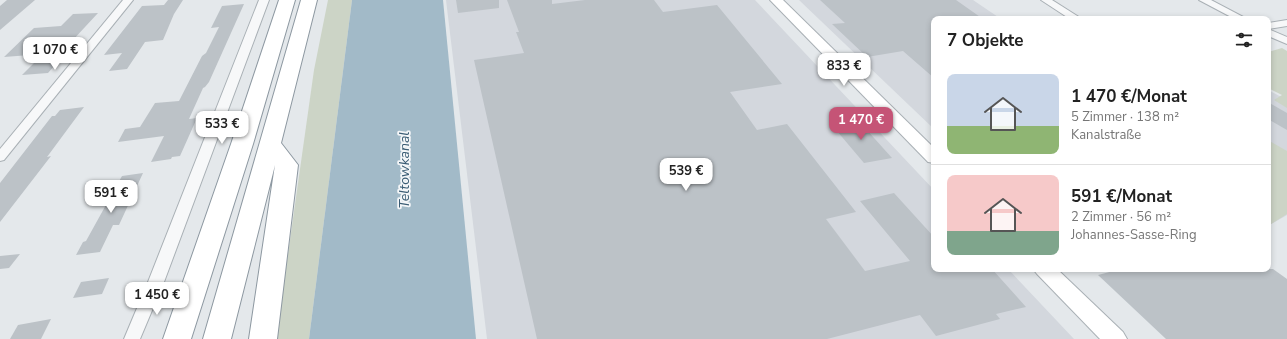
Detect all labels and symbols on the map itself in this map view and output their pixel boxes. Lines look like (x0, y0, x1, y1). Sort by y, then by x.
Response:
pin: 1 070 € (18, 37, 92, 71)
pin: 833 € (816, 53, 872, 87)
pin: 1 470 € (824, 107, 898, 141)
pin: 533 € (194, 111, 250, 145)
water label: Teltowkanal (395, 132, 414, 208)
pin: 539 € (658, 158, 714, 192)
pin: 591 € (83, 180, 139, 214)
pin: 1 450 € (120, 282, 194, 316)

